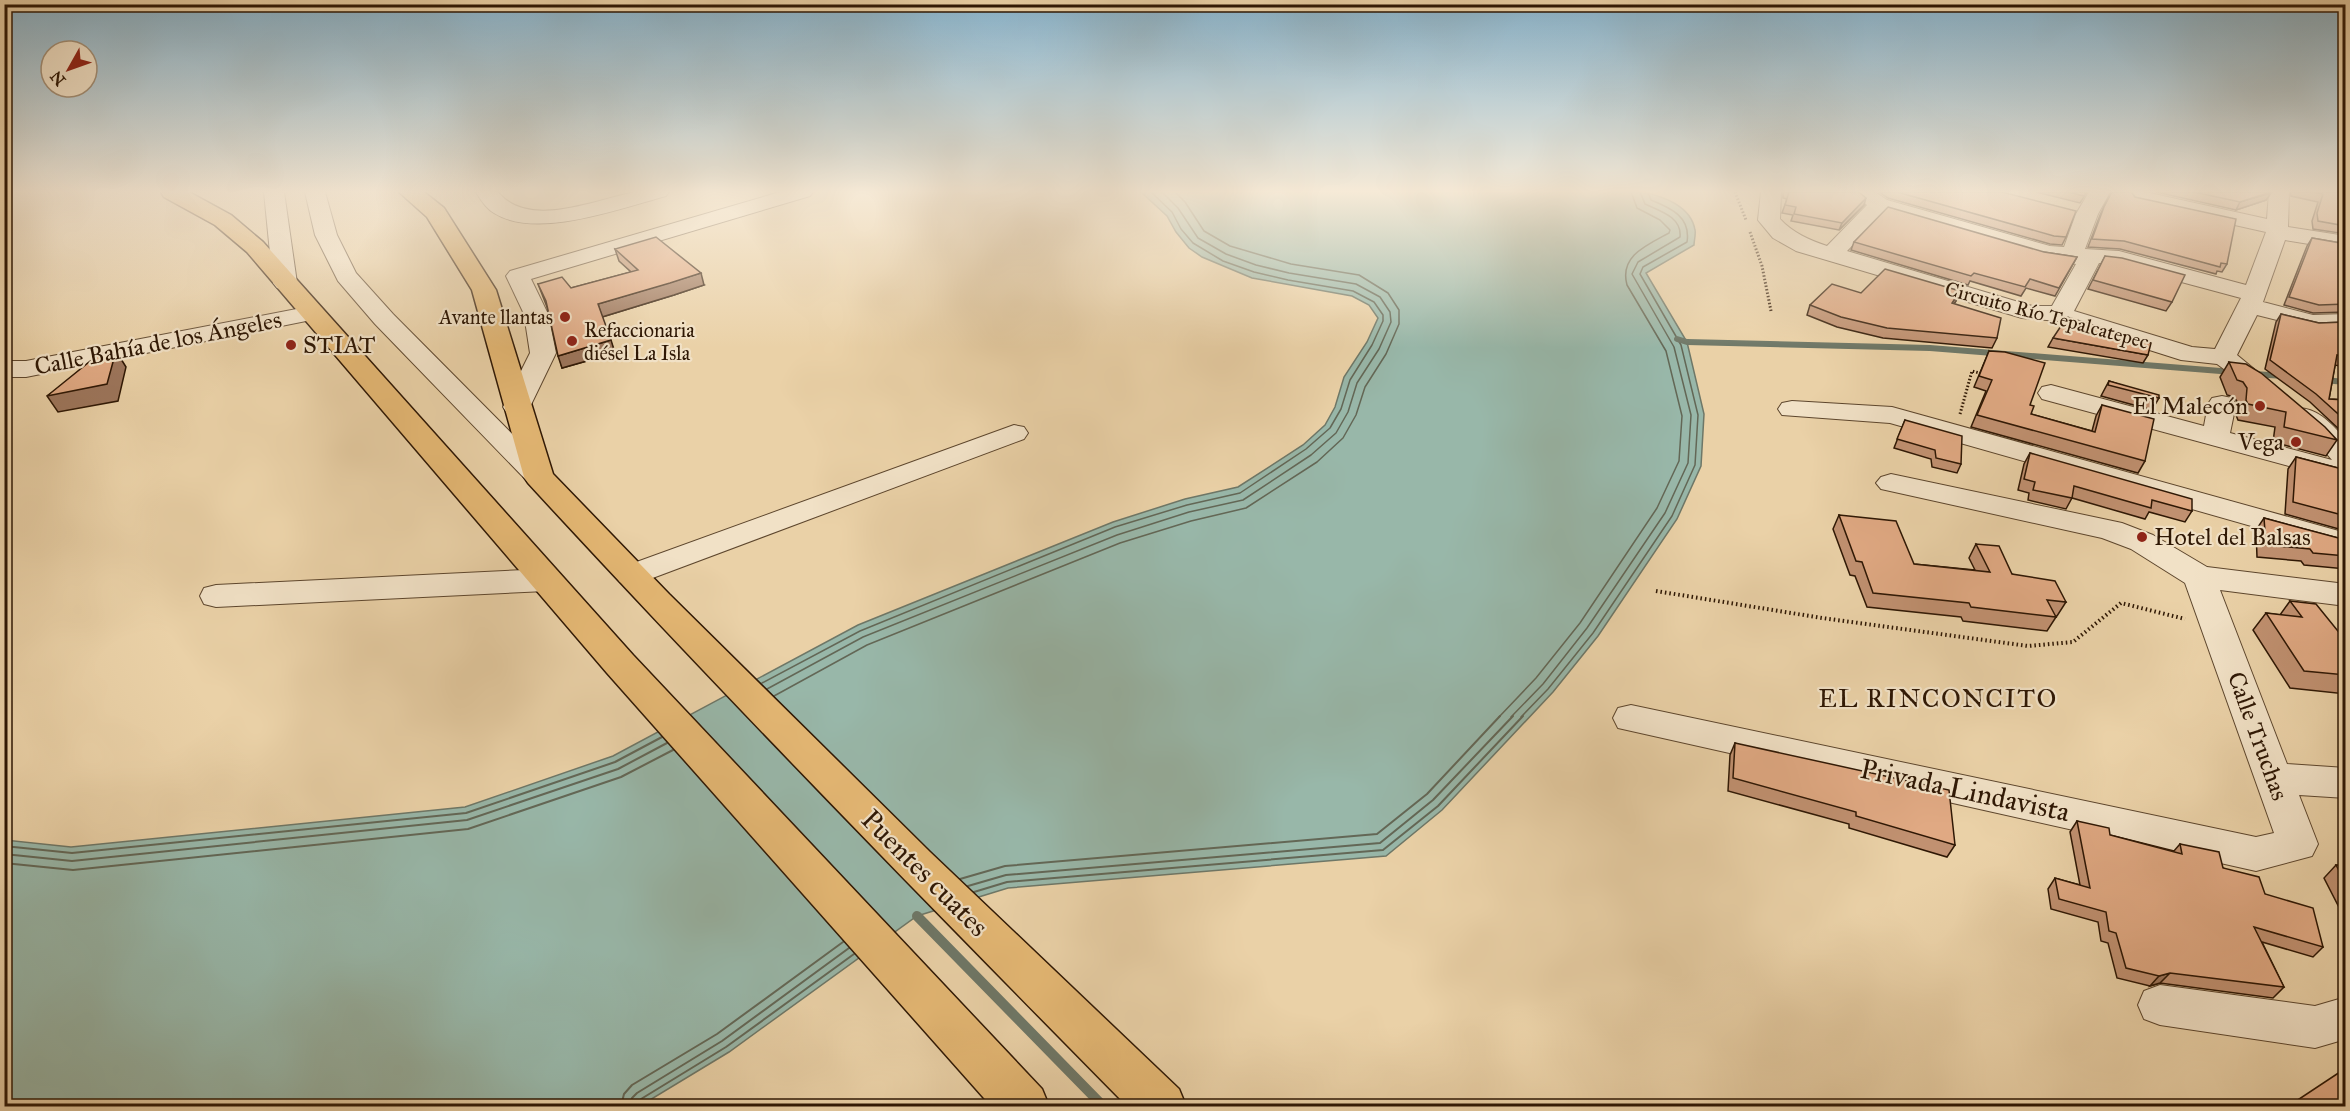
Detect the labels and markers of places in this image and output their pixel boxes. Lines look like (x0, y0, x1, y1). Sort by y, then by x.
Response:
place label: Avante llantas (438, 305, 553, 329)
marker: Avante llantas (558, 310, 572, 324)
place label: Refaccionaria diésel La Isla (584, 318, 695, 365)
place label: STIAT (303, 330, 376, 360)
marker: Refaccionaria diésel La Isla (565, 334, 579, 348)
marker: STIAT (284, 338, 298, 352)
place label: El Malecón (2132, 391, 2248, 421)
marker: El Malecón (2253, 399, 2267, 413)
place label: Vega (2237, 427, 2285, 457)
marker: Vega (2289, 435, 2303, 449)
place label: Hotel del Balsas (2154, 522, 2311, 552)
marker: Hotel del Balsas (2135, 530, 2149, 544)

